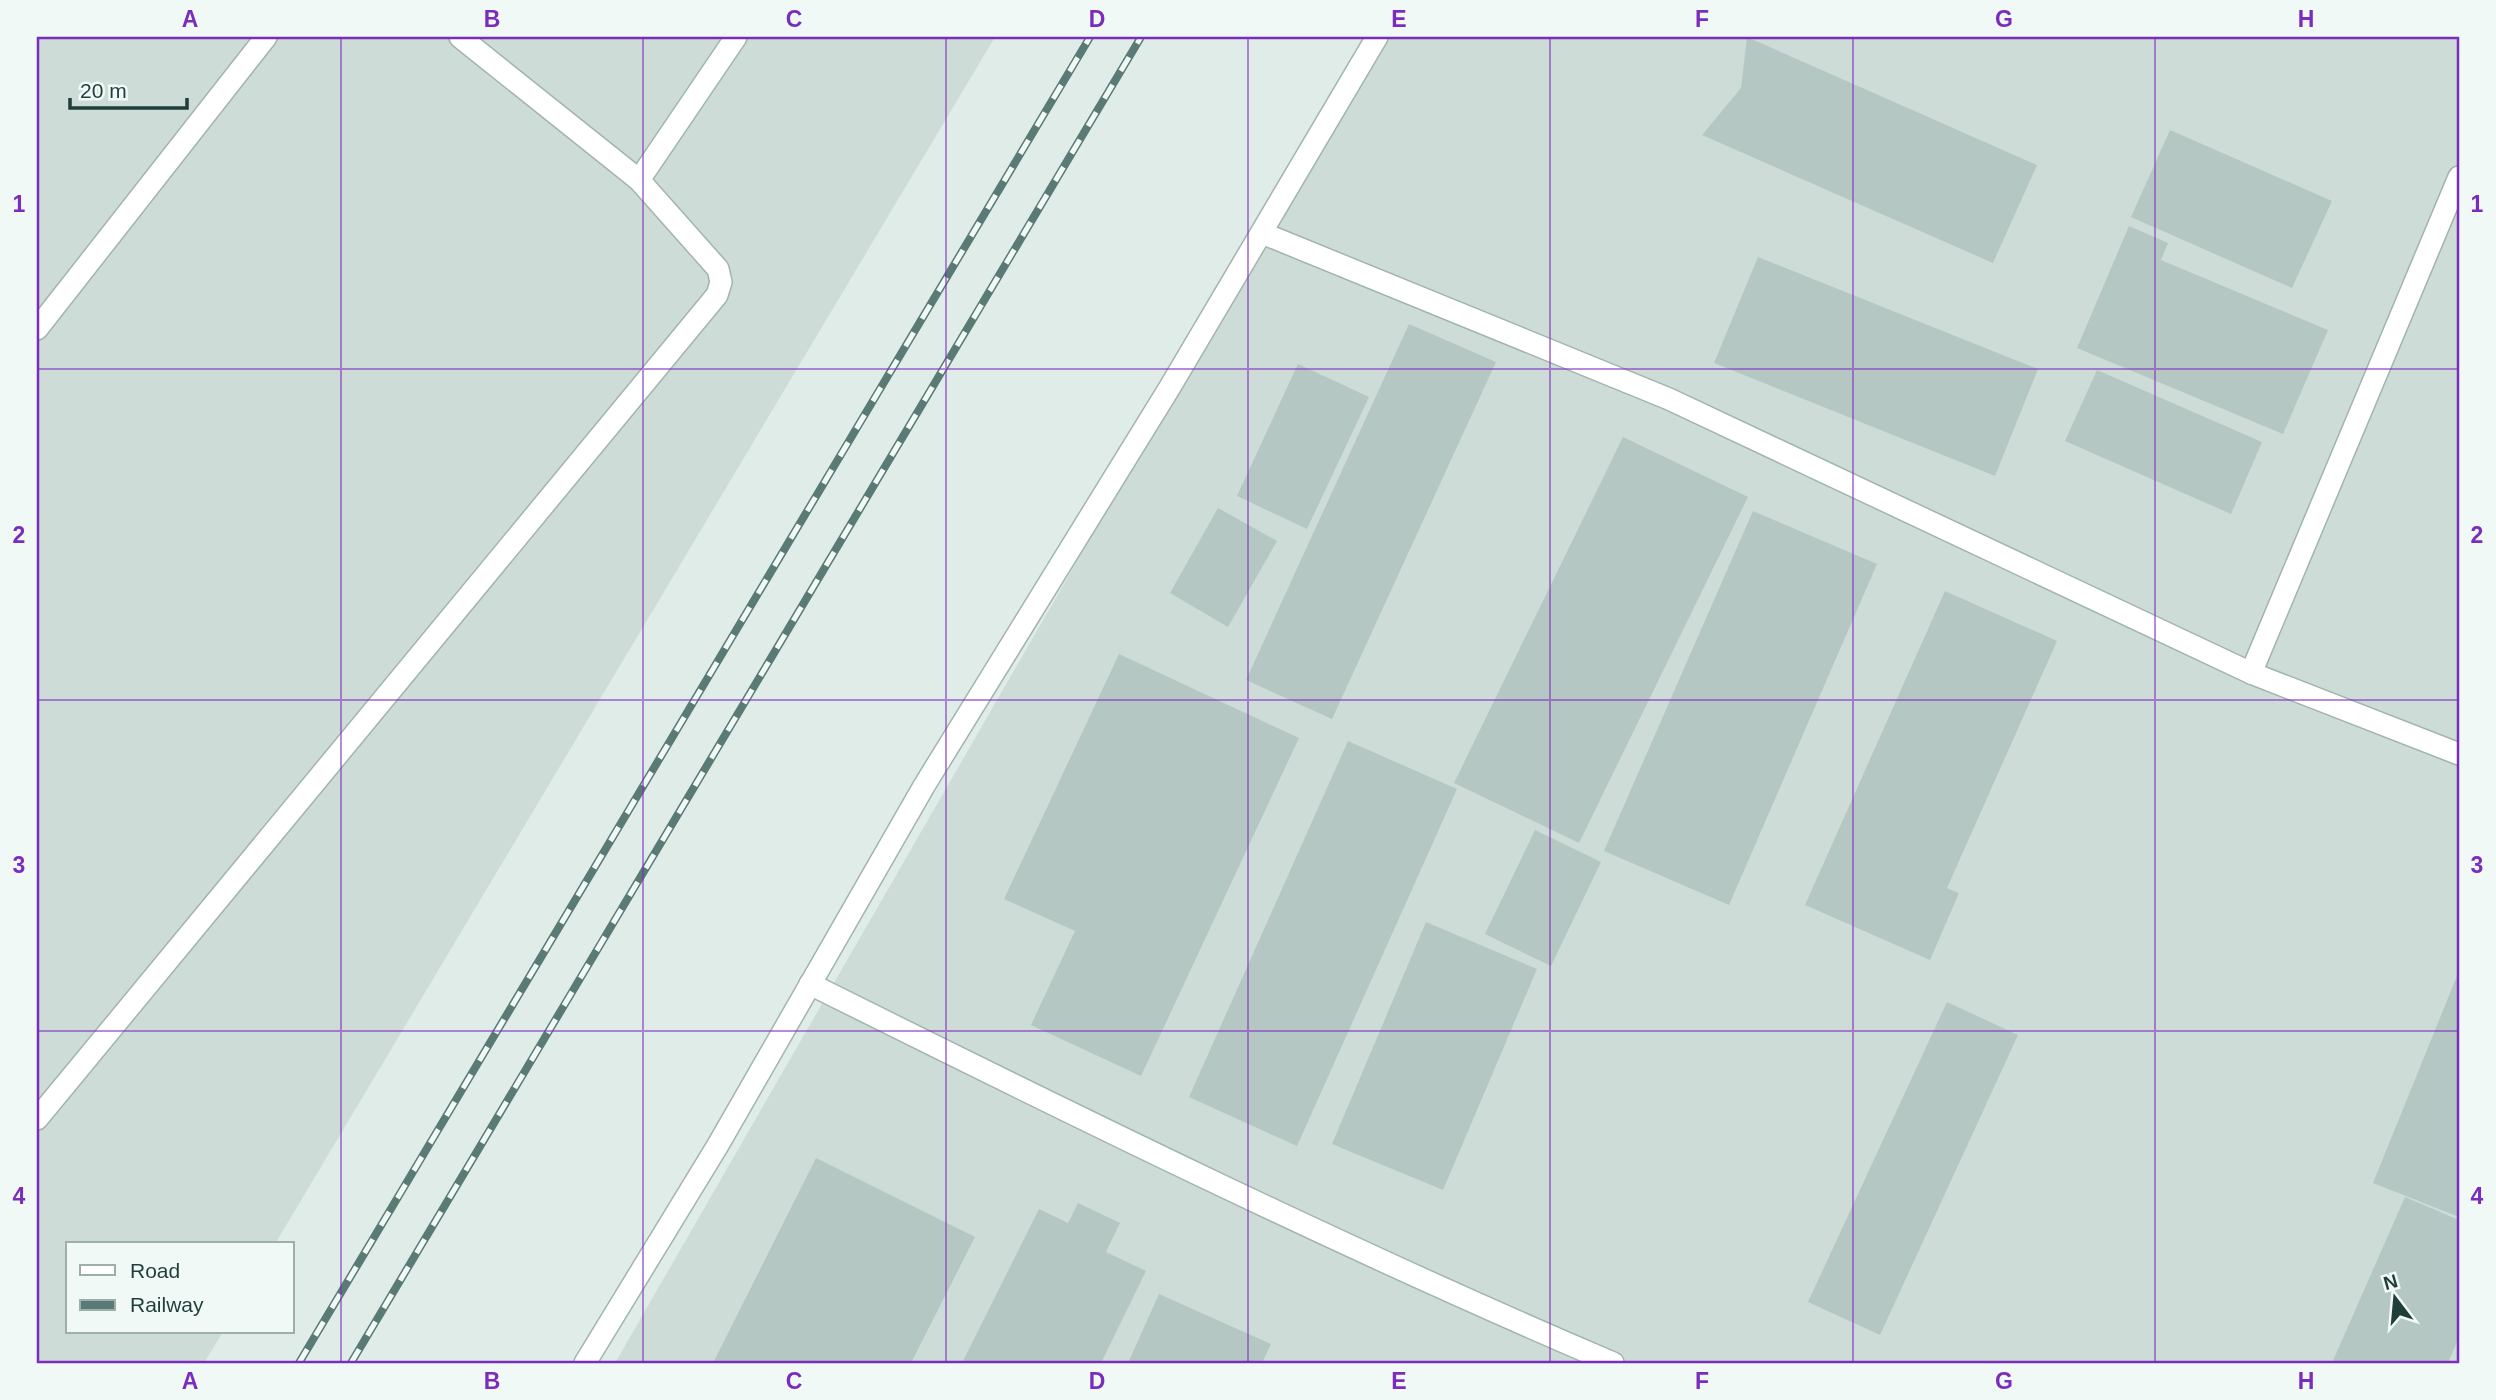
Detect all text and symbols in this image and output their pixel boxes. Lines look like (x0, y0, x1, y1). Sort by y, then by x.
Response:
text: A (182, 6, 198, 32)
text: B (484, 6, 500, 32)
text: C (786, 6, 802, 32)
text: D (1089, 6, 1105, 32)
text: E (1391, 6, 1407, 32)
text: F (1695, 6, 1709, 32)
text: G (1995, 6, 2013, 32)
text: H (2298, 6, 2314, 32)
scale bar (70, 66, 187, 110)
text: 20 m (80, 79, 127, 102)
text: 1 (13, 191, 26, 217)
text: 1 (2471, 191, 2484, 217)
text: 2 (13, 522, 25, 548)
text: 2 (2471, 522, 2483, 548)
text: 3 (13, 852, 25, 878)
text: 3 (2471, 852, 2483, 878)
text: 4 (13, 1183, 26, 1209)
text: 4 (2471, 1183, 2484, 1209)
legend (66, 1242, 294, 1334)
text: Road (130, 1259, 180, 1282)
north arrow (2360, 1264, 2430, 1334)
text: N (2381, 1270, 2400, 1294)
text: Railway (130, 1293, 204, 1316)
text: A (182, 1368, 198, 1394)
text: B (484, 1368, 500, 1394)
text: C (786, 1368, 802, 1394)
text: D (1089, 1368, 1105, 1394)
text: E (1391, 1368, 1407, 1394)
text: F (1695, 1368, 1709, 1394)
text: G (1995, 1368, 2013, 1394)
text: H (2298, 1368, 2314, 1394)

